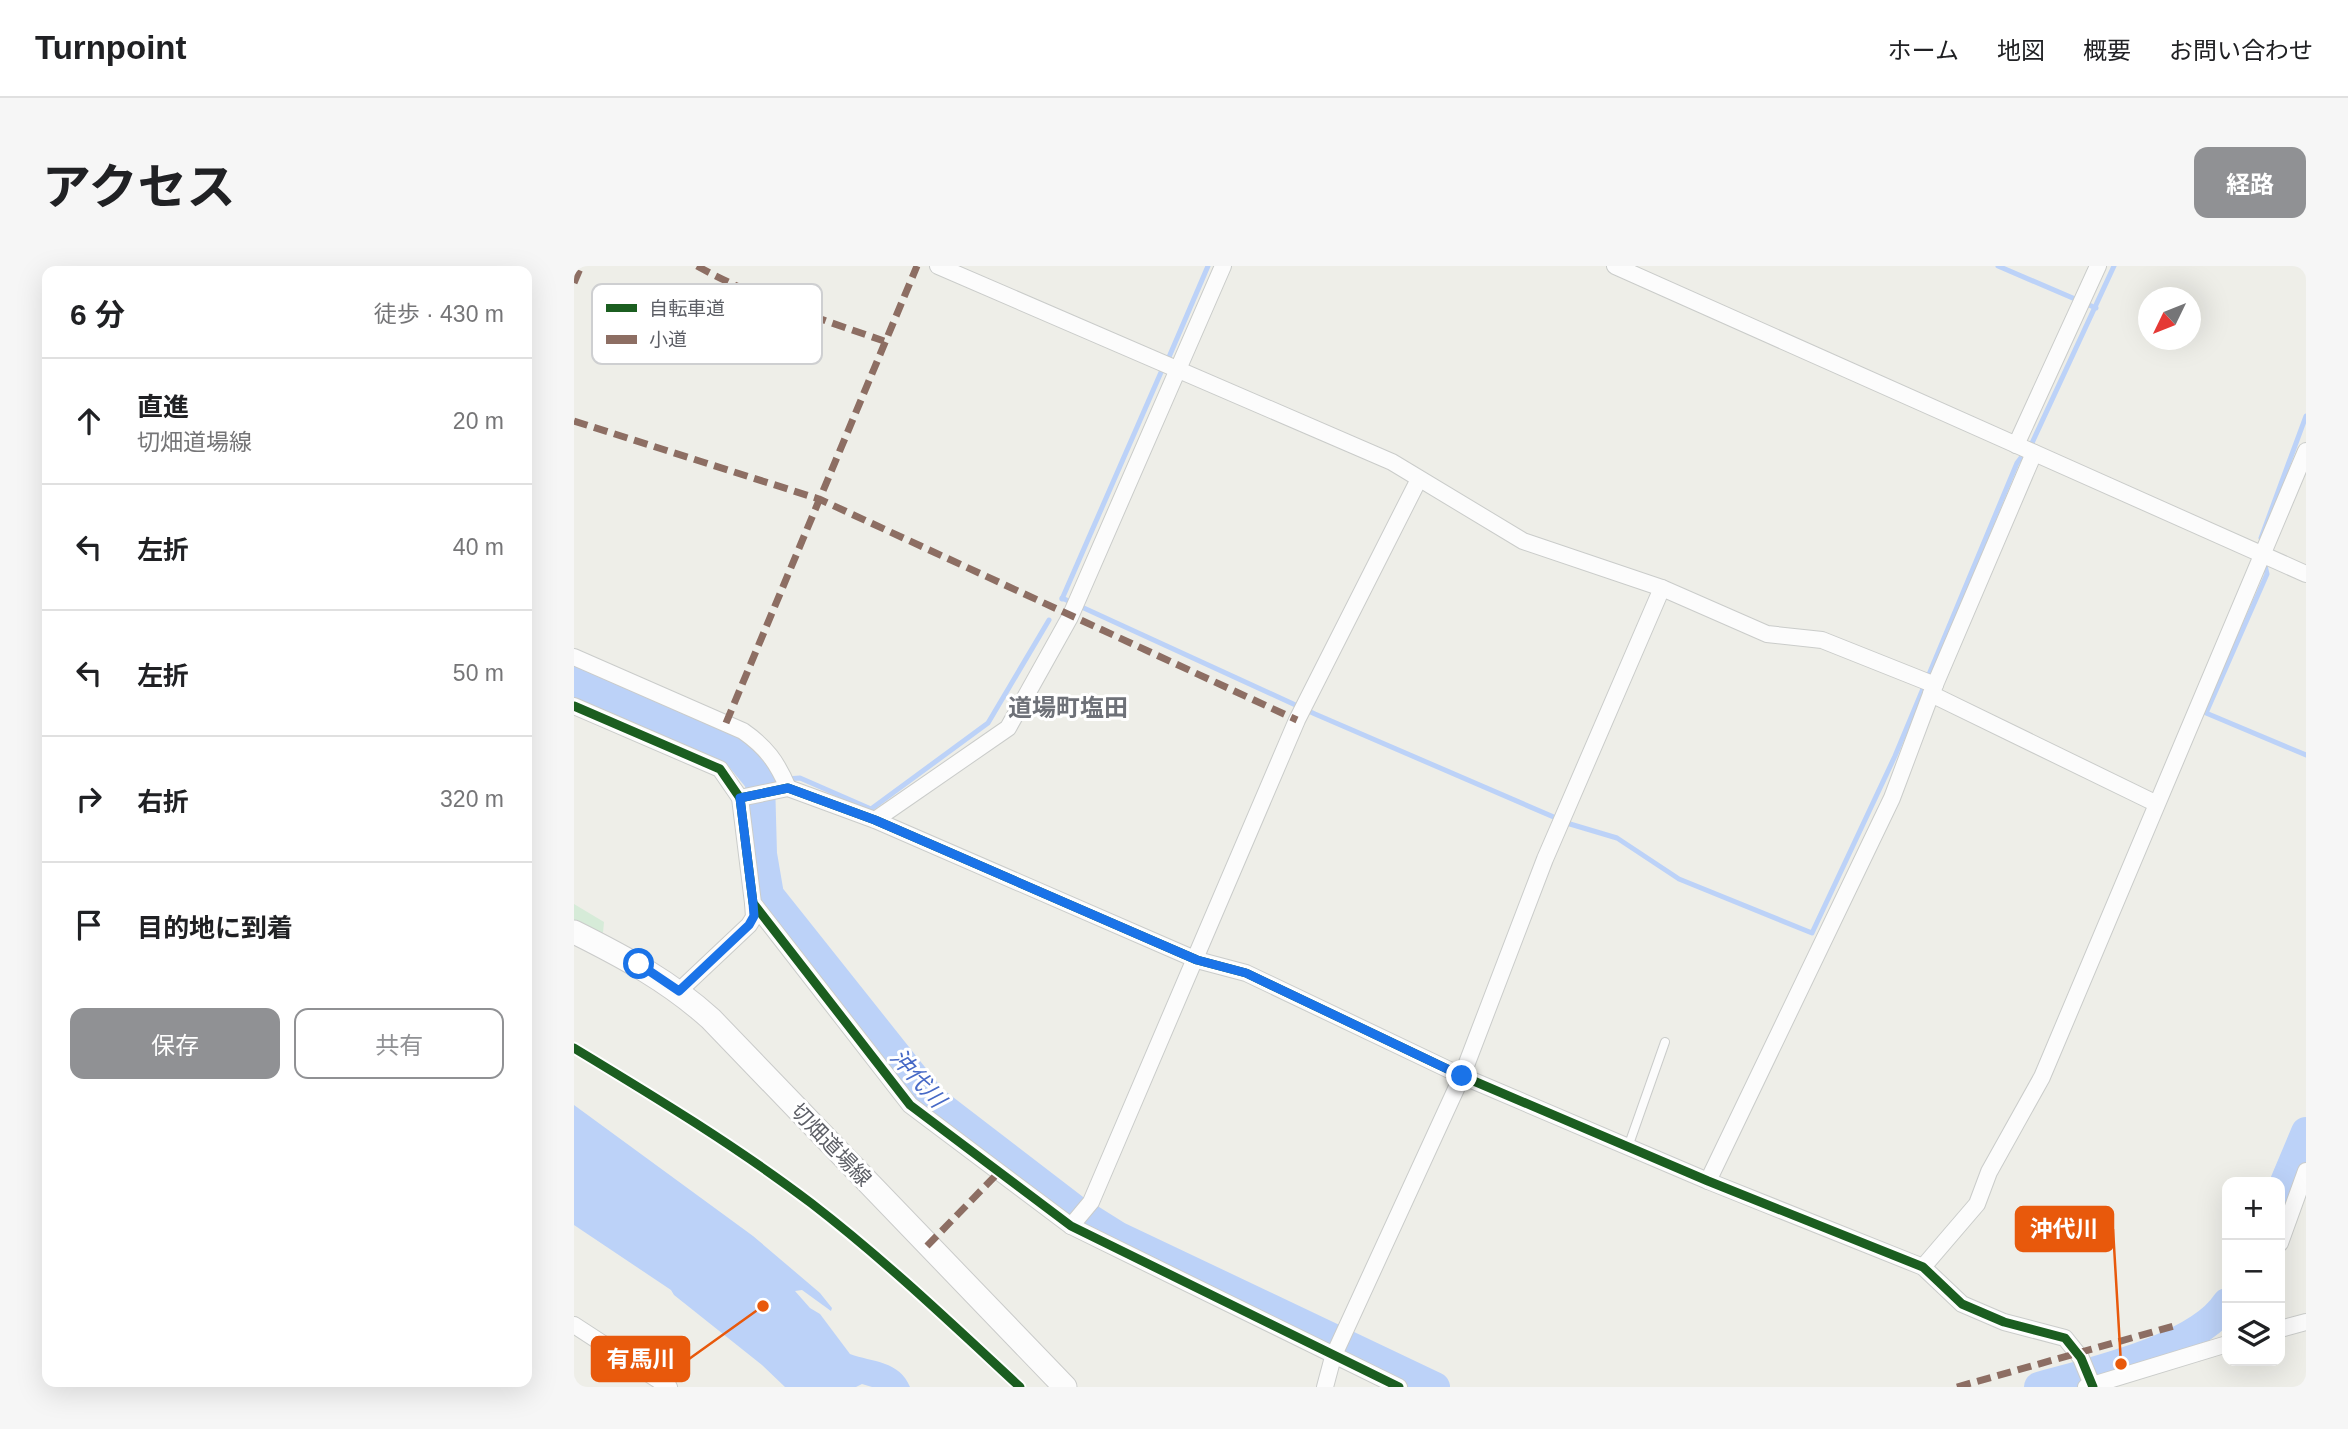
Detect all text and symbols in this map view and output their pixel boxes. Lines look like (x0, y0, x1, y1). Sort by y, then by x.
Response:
text: Turnpoint (35, 29, 187, 66)
text: ホーム (1888, 37, 1959, 64)
text: 地図 (1997, 37, 2045, 64)
text: 概要 (2083, 37, 2131, 64)
text: お問い合わせ (2169, 37, 2313, 64)
button: 経路 (2194, 147, 2306, 218)
text: アクセス (42, 160, 236, 214)
legend (592, 284, 822, 364)
north arrow (2138, 287, 2201, 350)
text: 6 分 (70, 298, 125, 331)
text: 自転車道 (649, 298, 725, 319)
text: 徒歩 · 430 m (374, 301, 504, 327)
text: 小道 (649, 329, 687, 350)
text: 直進 (137, 392, 189, 422)
icon: ahead (70, 402, 108, 440)
text: 20 m (453, 408, 504, 434)
text: 切畑道場線 (137, 429, 252, 455)
icon: left (70, 528, 108, 566)
text: 40 m (453, 534, 504, 560)
text: 左折 (137, 535, 189, 565)
icon: left (70, 654, 108, 692)
text: 50 m (453, 660, 504, 686)
text: 左折 (137, 661, 189, 691)
district label: 道場町塩田 (1008, 694, 1128, 721)
icon: right (70, 780, 108, 818)
text: 320 m (440, 786, 504, 812)
text: 右折 (137, 787, 189, 817)
icon: arrive (70, 906, 108, 944)
text: 目的地に到着 (137, 913, 293, 943)
route start (623, 948, 654, 979)
button: 保存 (70, 1008, 280, 1079)
button: 共有 (294, 1008, 504, 1079)
water label: 沖代川 (885, 1044, 953, 1115)
route end (1446, 1060, 1477, 1091)
street label: 切畑道場線 (787, 1099, 876, 1190)
map controls (2222, 1177, 2285, 1366)
button: + (2222, 1177, 2285, 1240)
callout: 沖代川 (2016, 1207, 2113, 1251)
text: 沖代川 (2030, 1216, 2099, 1242)
button: − (2222, 1240, 2285, 1303)
button: layers (2222, 1303, 2285, 1366)
callout: 有馬川 (592, 1337, 689, 1381)
text: 有馬川 (607, 1346, 676, 1372)

